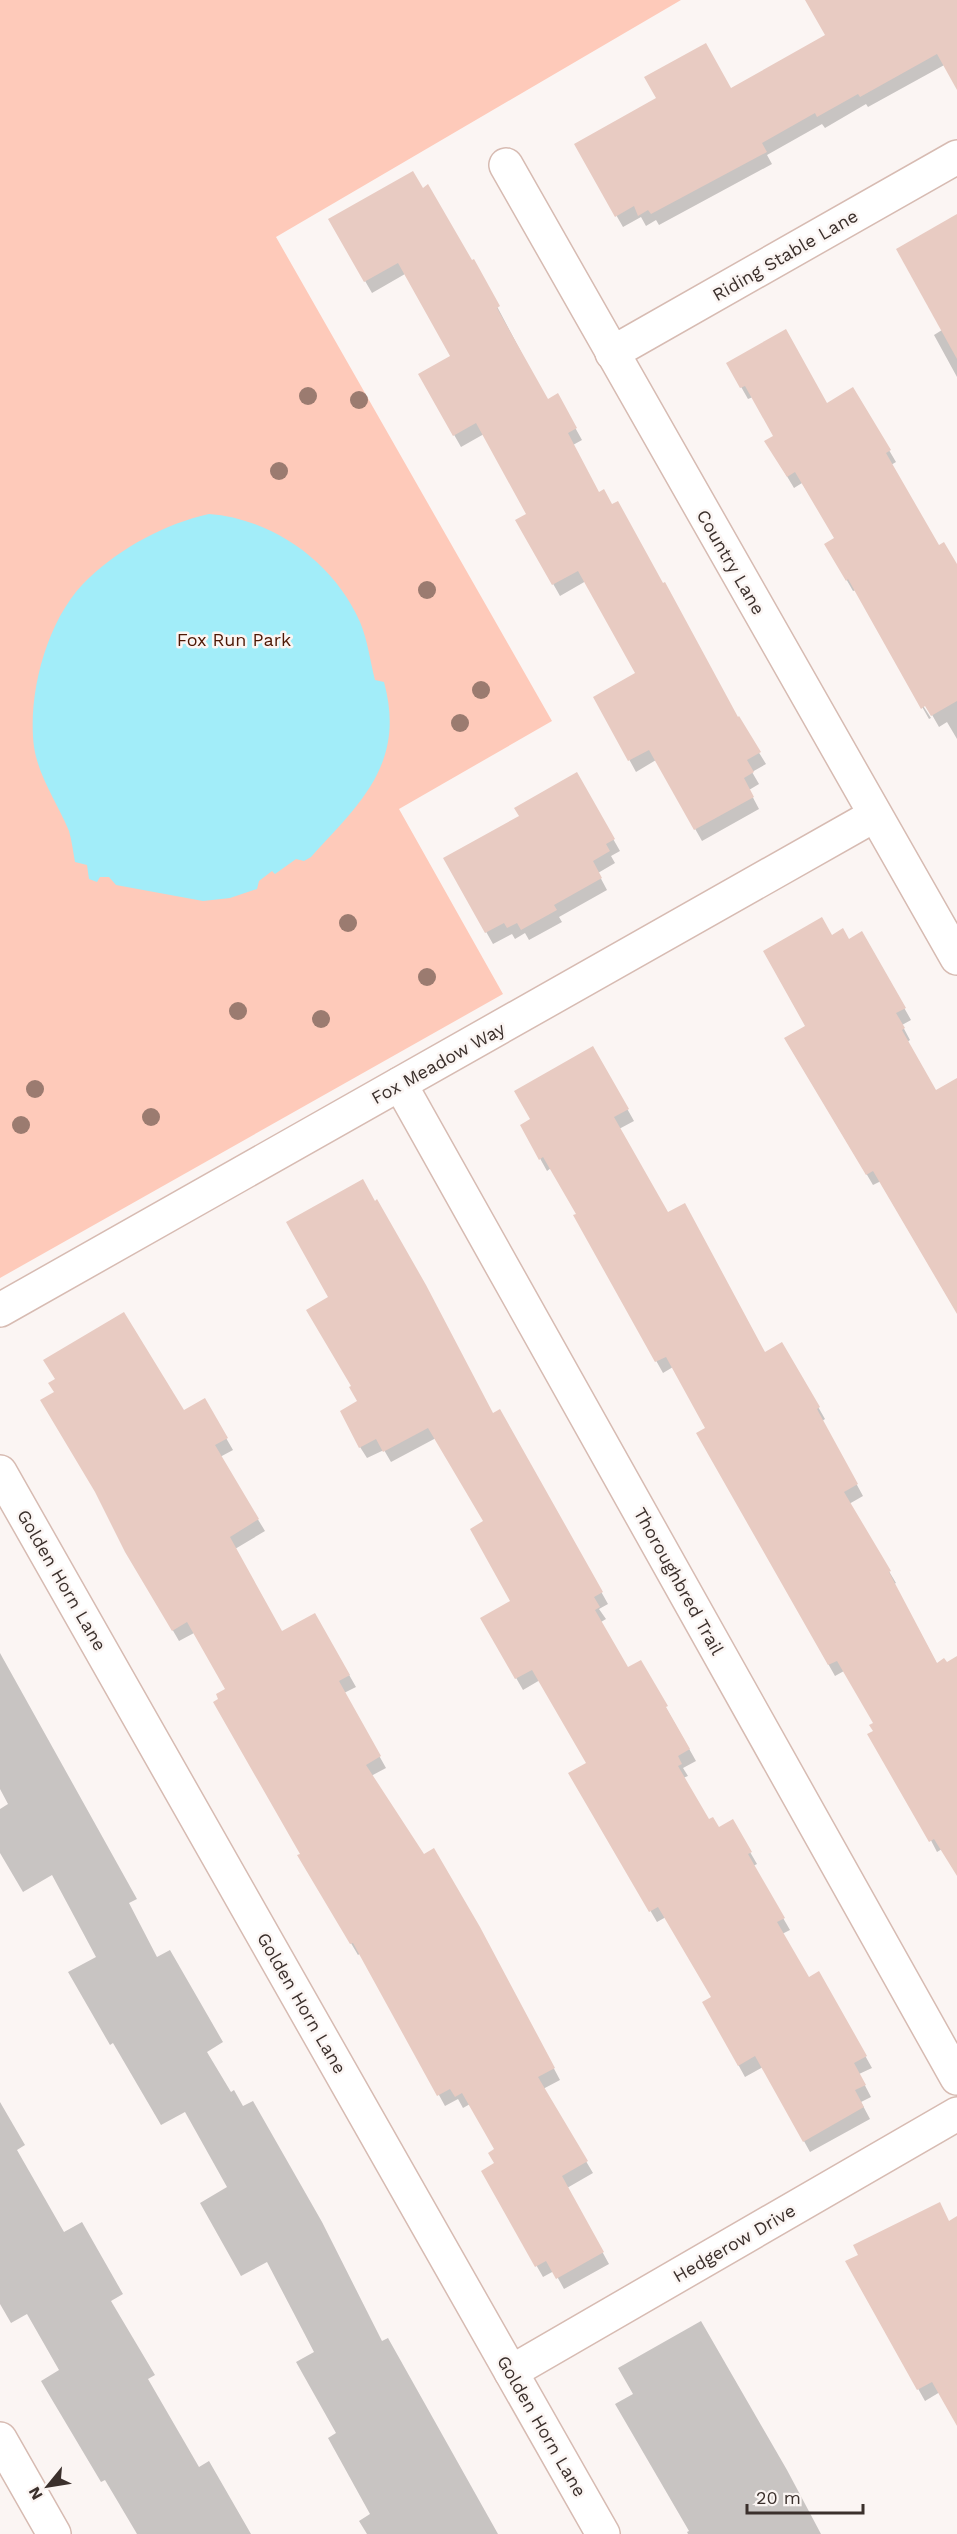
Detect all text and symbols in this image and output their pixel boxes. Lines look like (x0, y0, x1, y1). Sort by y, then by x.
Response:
street label: Riding Stable Lane (708, 205, 862, 305)
street label: Country Lane (693, 506, 769, 618)
park label: Fox Run Park (177, 629, 291, 650)
street label: Fox Meadow Way (368, 1017, 509, 1108)
street label: Thoroughbred Trail (630, 1504, 728, 1659)
street label: Golden Horn Lane (13, 1506, 111, 1654)
street label: Golden Horn Lane (253, 1929, 351, 2077)
street label: Hedgerow Drive (669, 2199, 799, 2287)
street label: Golden Horn Lane (493, 2352, 591, 2500)
north arrow (18, 2456, 78, 2516)
scale bar (747, 2477, 862, 2515)
text: N (24, 2483, 47, 2503)
text: 20 m (756, 2487, 801, 2508)

